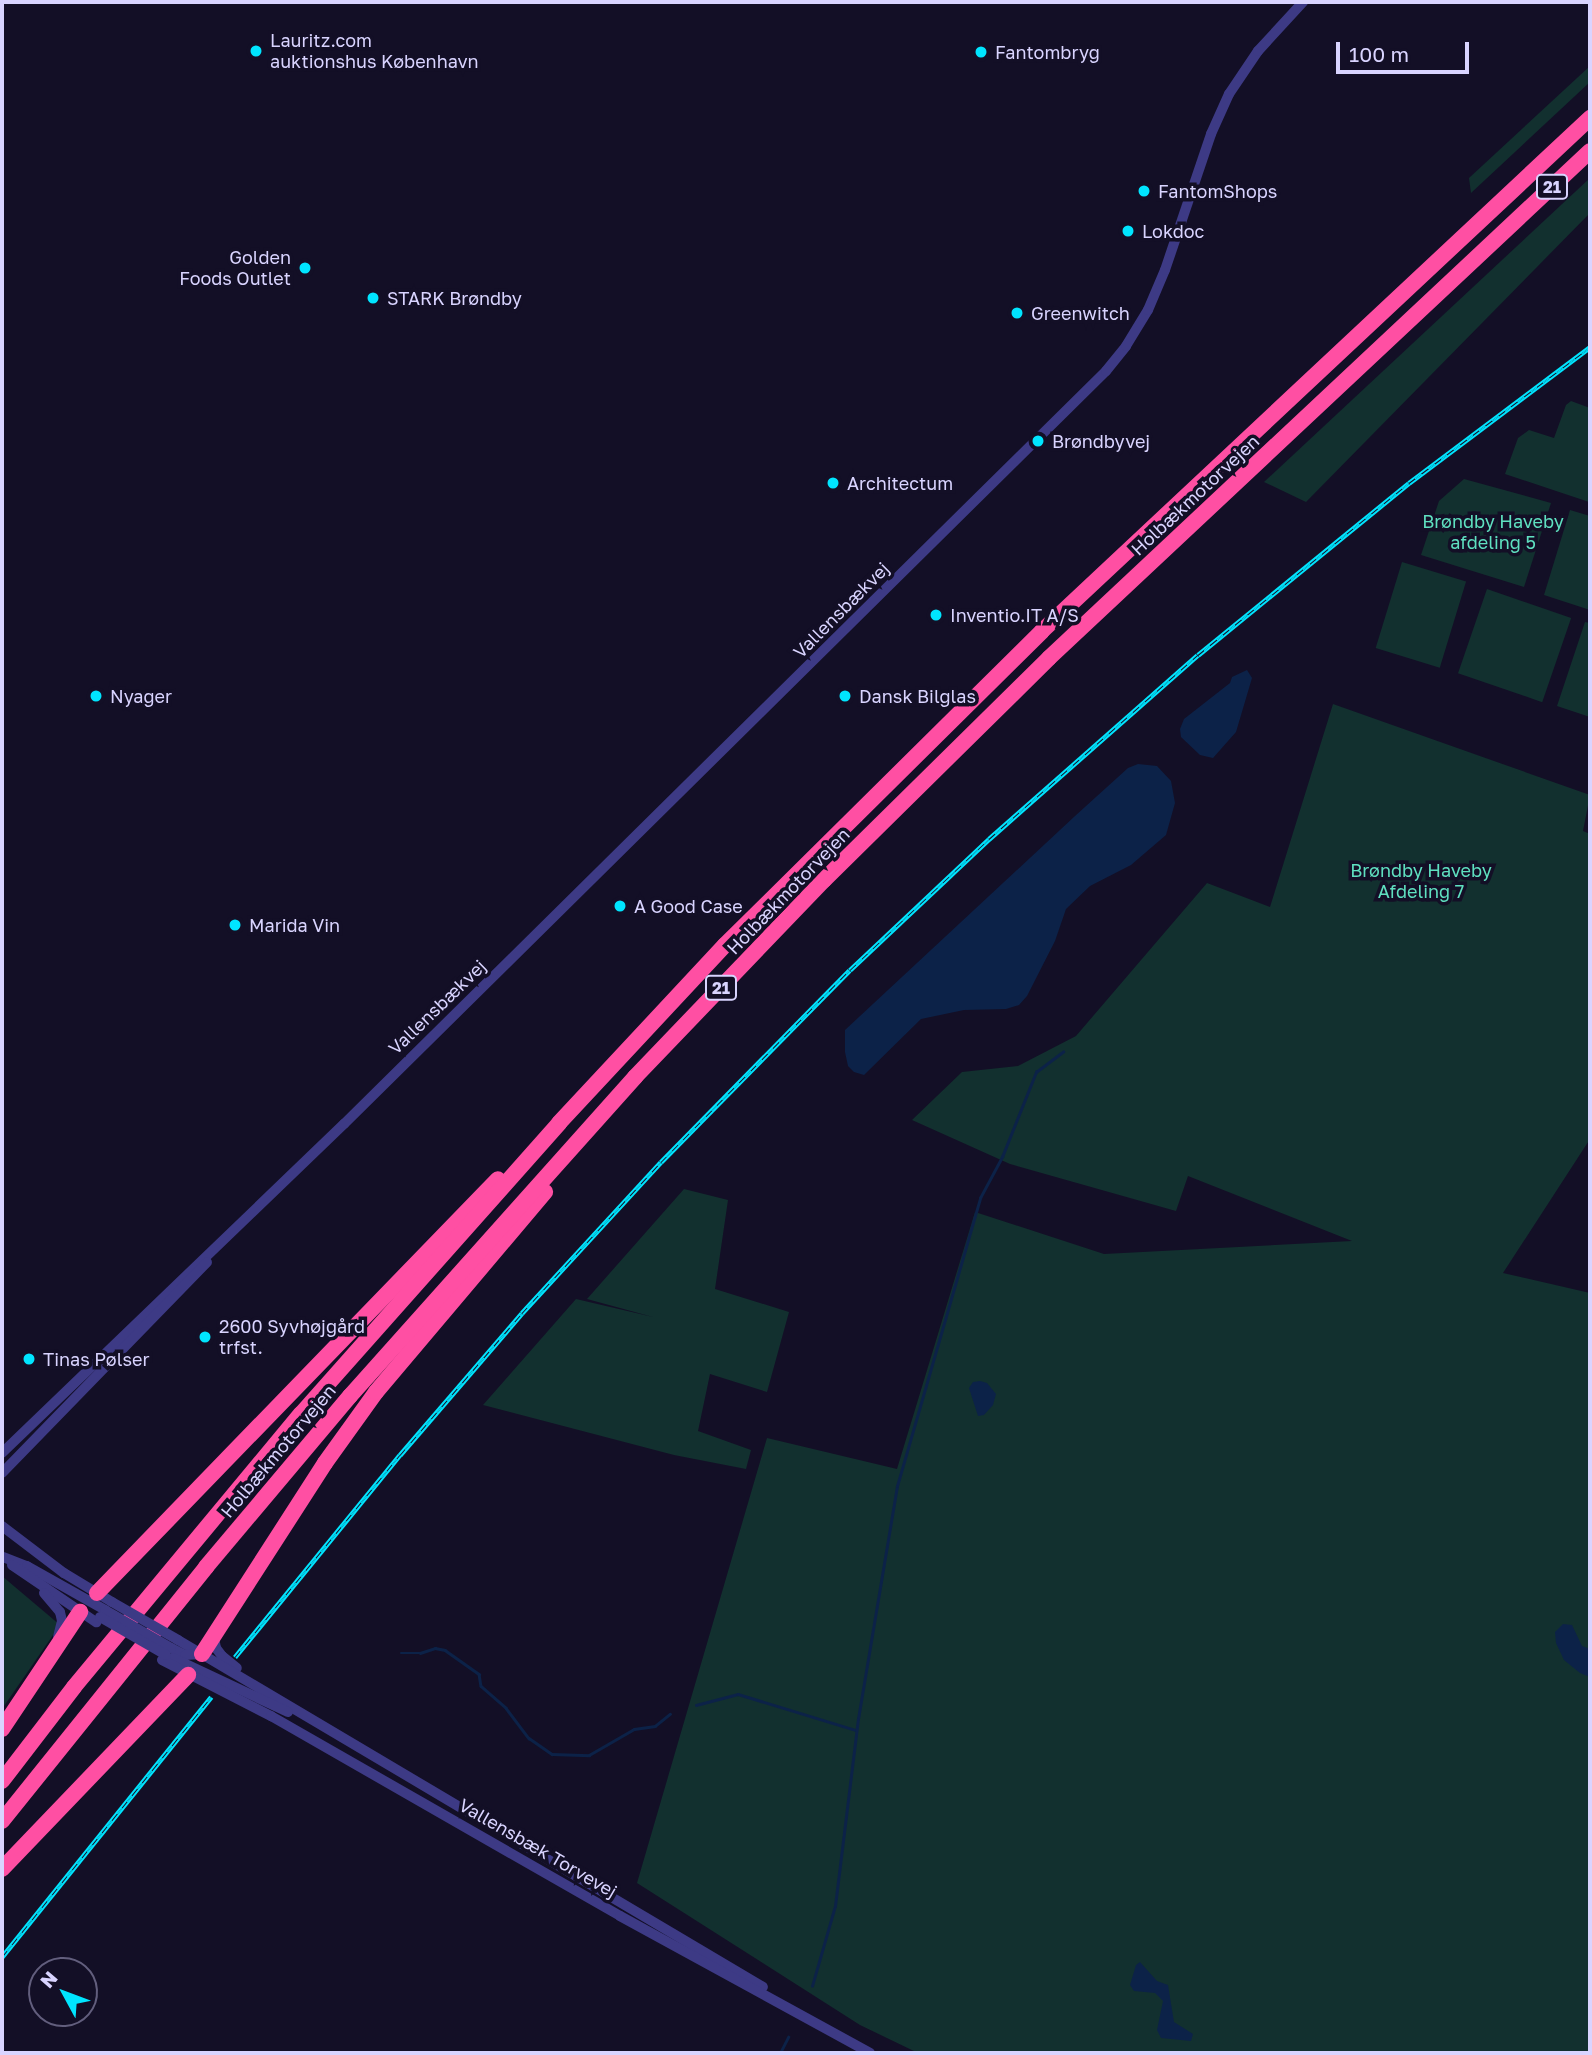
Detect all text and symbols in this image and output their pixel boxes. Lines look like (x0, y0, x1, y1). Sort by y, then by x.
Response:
scale bar (1340, 28, 1473, 72)
place label: Lauritz.com auktionshus København (270, 30, 479, 72)
place label: Fantombryg (995, 41, 1100, 63)
text: 100 m (1349, 41, 1409, 67)
marker: Lauritz.com auktionshus København (248, 43, 264, 59)
marker: Fantombryg (973, 44, 989, 60)
road number: 21 (1534, 174, 1570, 200)
place label: FantomShops (1158, 180, 1277, 202)
marker: FantomShops (1136, 183, 1152, 199)
place label: Lokdoc (1142, 220, 1204, 242)
marker: Lokdoc (1120, 223, 1136, 239)
place label: Golden Foods Outlet (179, 247, 291, 290)
marker: Golden Foods Outlet (297, 260, 313, 276)
place label: STARK Brøndby (387, 287, 522, 309)
marker: STARK Brøndby (365, 290, 381, 306)
place label: Greenwitch (1031, 302, 1130, 324)
marker: Greenwitch (1009, 305, 1025, 321)
place label: Brøndbyvej (1052, 430, 1150, 452)
street label: Holbækmotorvejen (1127, 430, 1263, 560)
marker: Brøndbyvej (1030, 433, 1046, 449)
place label: Architectum (847, 472, 953, 494)
marker: Architectum (825, 475, 841, 491)
park label: Brøndby Haveby afdeling 5 (1422, 511, 1564, 554)
street label: Vallensbækvej (789, 558, 893, 662)
place label: Inventio.IT A/S (950, 604, 1079, 626)
marker: Inventio.IT A/S (928, 607, 944, 623)
place label: Nyager (110, 685, 172, 707)
place label: Dansk Bilglas (859, 685, 976, 707)
marker: Nyager (88, 688, 104, 704)
marker: Dansk Bilglas (837, 688, 853, 704)
street label: Holbækmotorvejen (722, 823, 854, 959)
park label: Brøndby Haveby Afdeling 7 (1350, 860, 1492, 903)
place label: A Good Case (634, 895, 743, 917)
marker: A Good Case (612, 898, 628, 914)
place label: Marida Vin (249, 914, 340, 936)
marker: Marida Vin (227, 917, 243, 933)
street label: Vallensbækvej (384, 955, 490, 1059)
road number: 21 (704, 976, 738, 1000)
place label: 2600 Syvhøjgård trfst. (219, 1316, 365, 1358)
marker: 2600 Syvhøjgård trfst. (197, 1329, 213, 1345)
place label: Tinas Pølser (43, 1348, 149, 1370)
marker: Tinas Pølser (21, 1351, 37, 1367)
street label: Holbækmotorvejen (216, 1380, 340, 1522)
street label: Vallensbæk Torvevej (455, 1794, 621, 1902)
north arrow (28, 1957, 98, 2027)
text: N (35, 1966, 62, 1992)

